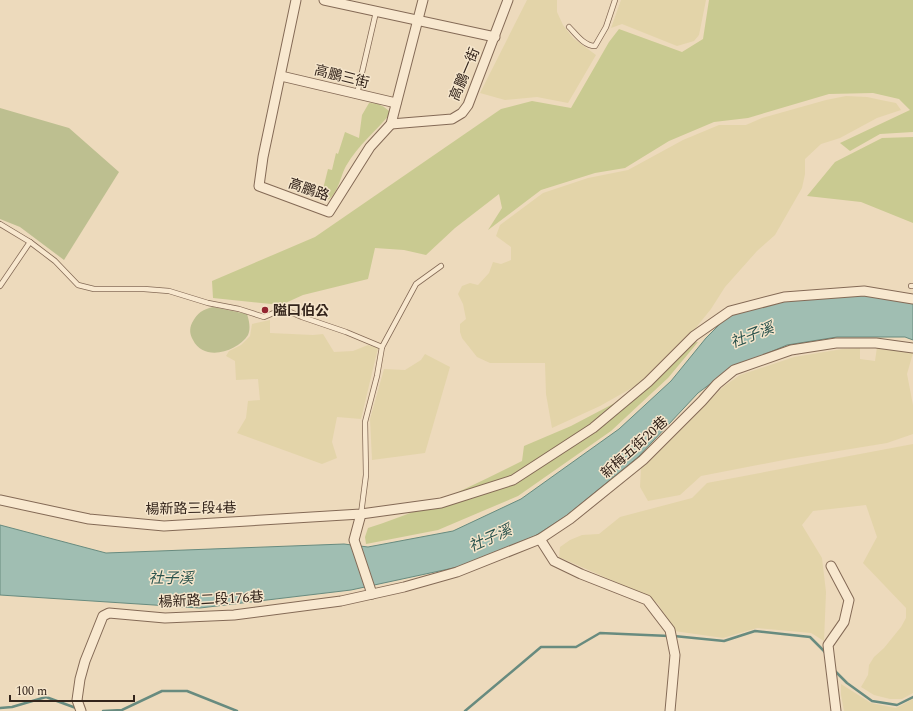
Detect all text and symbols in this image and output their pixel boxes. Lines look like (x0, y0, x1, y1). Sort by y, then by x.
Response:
street label: 高鵬一街 (444, 44, 485, 104)
street label: 高鵬三街 (312, 60, 372, 93)
street label: 高鵬路 (286, 173, 332, 206)
place label: 隘口伯公 (273, 300, 329, 321)
marker: 隘口伯公 (260, 305, 270, 315)
water label: 社子溪 (727, 316, 779, 354)
street label: 新梅五街20巷 (596, 411, 673, 483)
street label: 楊新路三段4巷 (145, 497, 237, 520)
water label: 社子溪 (465, 518, 517, 558)
water label: 社子溪 (148, 567, 195, 590)
street label: 楊新路二段176巷 (158, 586, 264, 613)
scale bar (10, 677, 134, 703)
text: 100 m (16, 682, 47, 701)

